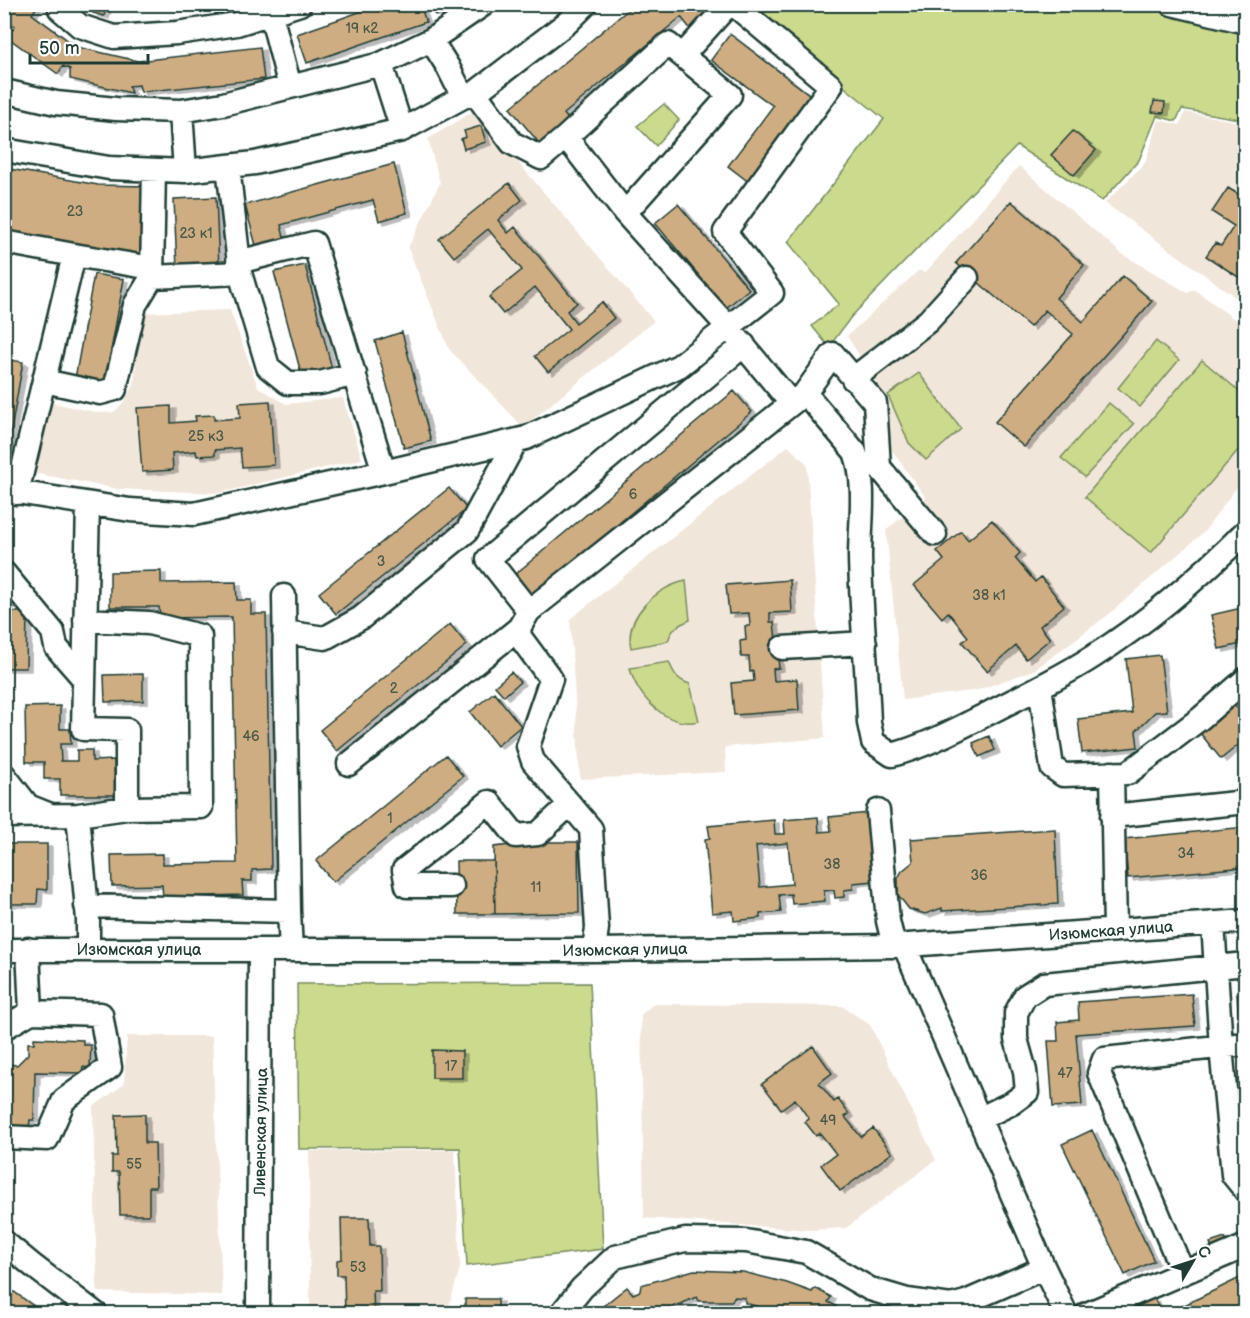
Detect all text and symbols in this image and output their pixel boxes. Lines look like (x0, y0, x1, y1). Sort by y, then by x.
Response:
house number: 19 к2 (346, 20, 379, 37)
scale bar (30, 27, 148, 65)
text: 50 m (39, 38, 80, 59)
house number: 23 (67, 203, 83, 220)
house number: 23 к1 (179, 225, 213, 242)
house number: 25 к3 (188, 428, 224, 445)
house number: 6 (629, 486, 638, 503)
house number: 3 (377, 553, 385, 570)
house number: 38 к1 (972, 587, 1006, 604)
house number: 2 (390, 680, 399, 697)
house number: 46 (242, 728, 260, 745)
house number: 1 (387, 810, 393, 827)
house number: 34 (1177, 845, 1195, 862)
house number: 38 (824, 856, 840, 873)
house number: 36 (970, 867, 988, 884)
house number: 11 (531, 879, 541, 896)
street label: Изюмская улица (1048, 918, 1175, 945)
street label: Изюмская улица (562, 940, 688, 961)
street label: Изюмская улица (76, 941, 202, 960)
house number: 17 (445, 1058, 457, 1075)
house number: 47 (1057, 1065, 1073, 1082)
street label: Ливенская улица (251, 1067, 272, 1197)
house number: 49 (820, 1112, 836, 1129)
house number: 55 (126, 1156, 142, 1173)
north arrow (1163, 1231, 1223, 1291)
text: С (1193, 1242, 1214, 1263)
house number: 53 (350, 1259, 366, 1276)

